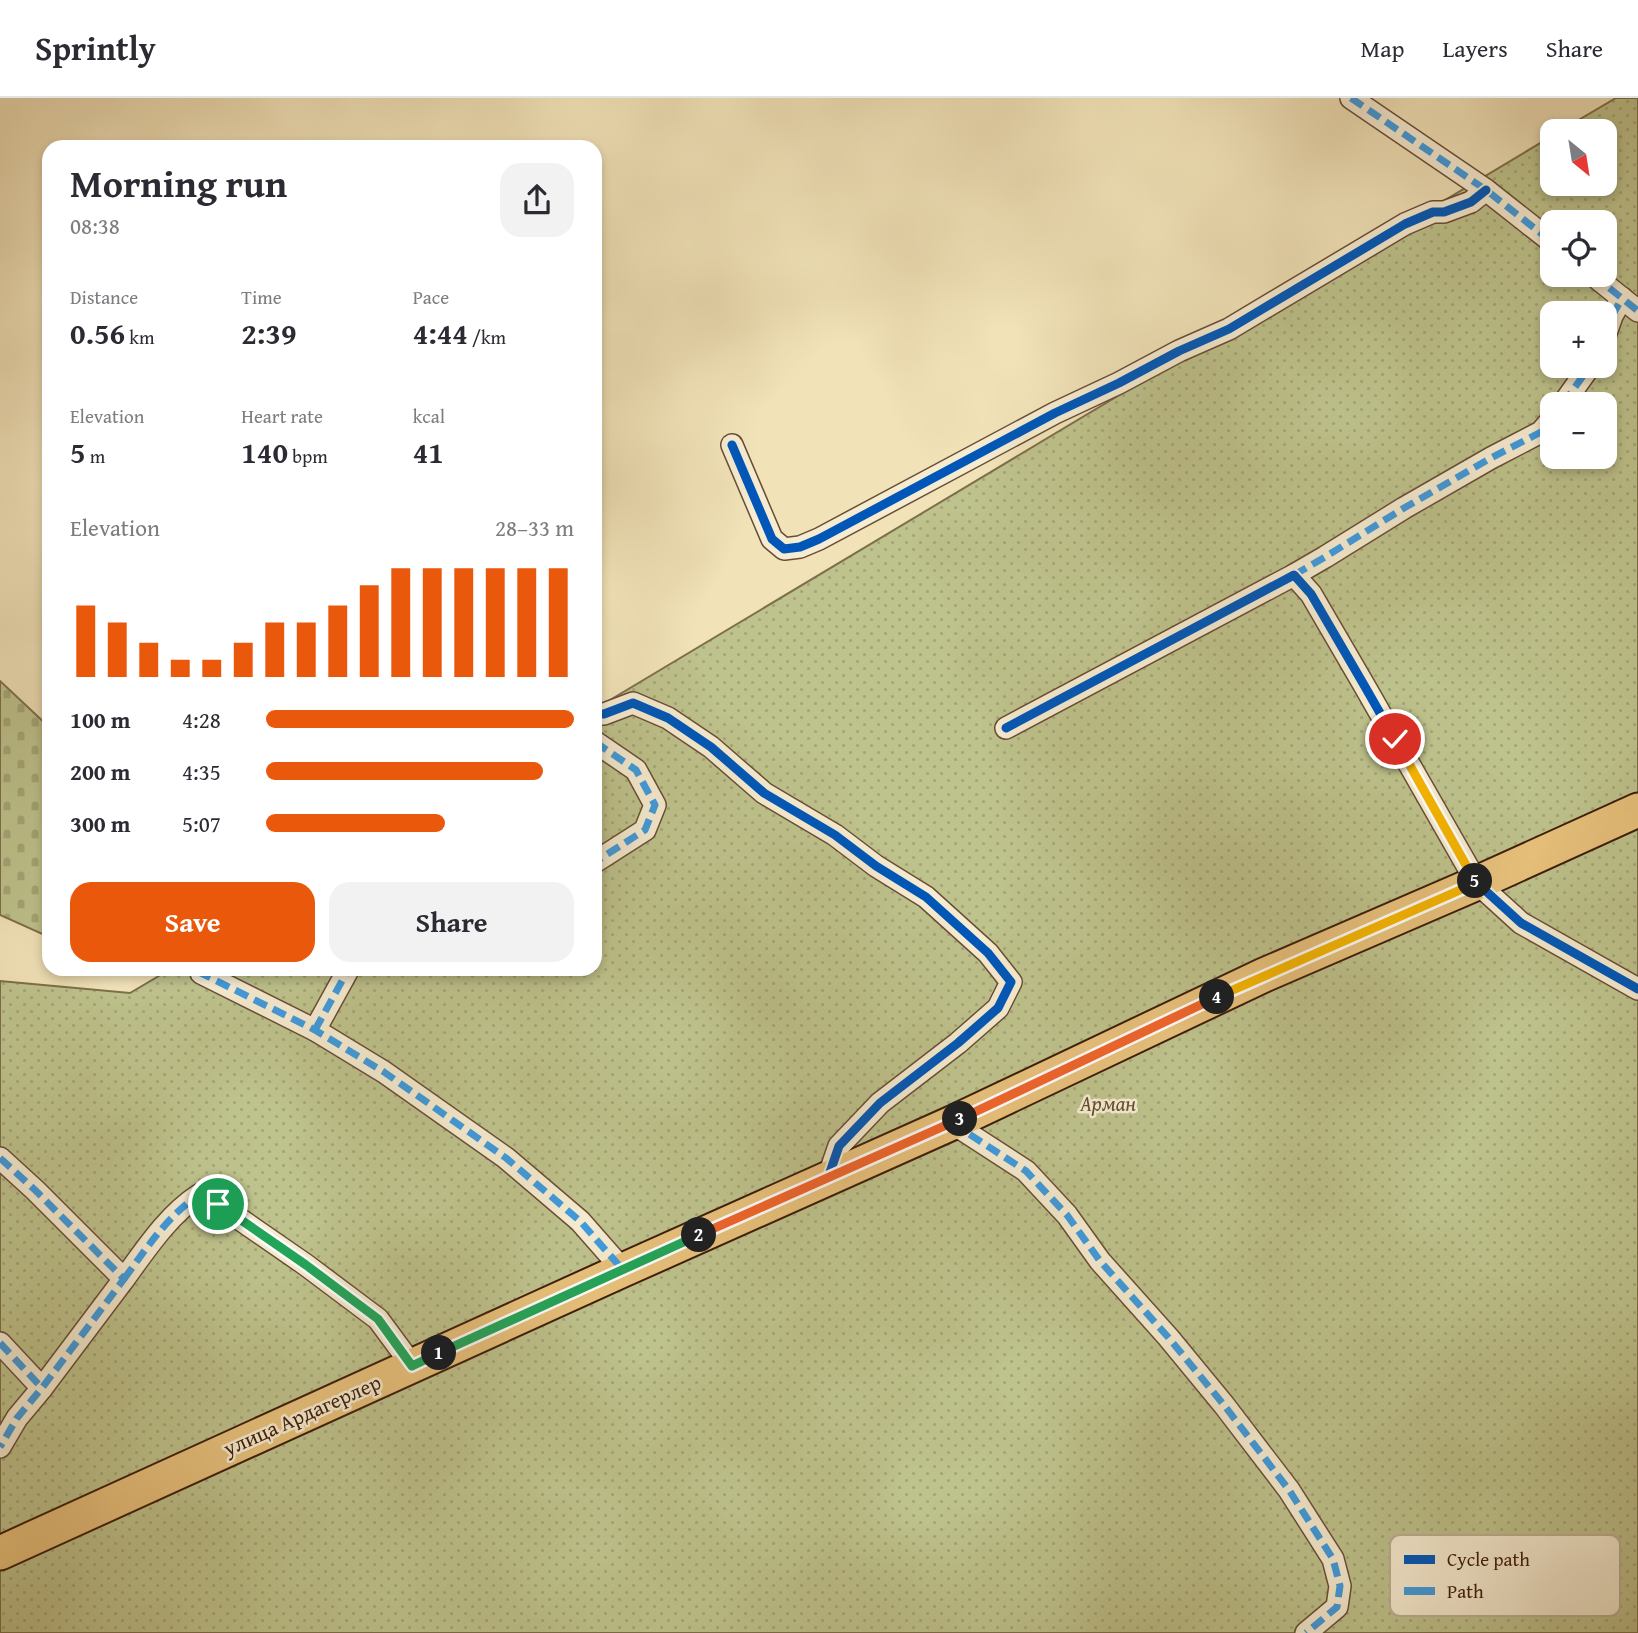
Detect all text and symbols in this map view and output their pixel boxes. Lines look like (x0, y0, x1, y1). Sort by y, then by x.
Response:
text: Sprintly (35, 24, 156, 72)
text: Map (1361, 31, 1404, 66)
text: Layers (1442, 31, 1508, 66)
text: Share (1546, 31, 1603, 66)
north arrow (1540, 119, 1617, 196)
map controls (1540, 119, 1617, 469)
text: Morning run (70, 155, 287, 211)
button: share (500, 163, 574, 237)
text: 08:38 (70, 209, 120, 242)
button: locate (1540, 210, 1617, 287)
text: Distance (70, 283, 138, 311)
text: Time (241, 283, 282, 311)
text: Pace (413, 283, 449, 311)
button: + (1540, 301, 1617, 378)
text: 0.56 (70, 311, 125, 355)
text: 2:39 (241, 311, 296, 355)
text: 4:44 (413, 311, 468, 355)
text: km (125, 323, 154, 351)
text: /km (468, 323, 506, 351)
button: − (1540, 392, 1617, 469)
text: Elevation (70, 402, 144, 430)
text: Heart rate (241, 402, 323, 430)
text: kcal (413, 402, 445, 430)
text: 5 (70, 430, 86, 474)
text: 140 (241, 430, 288, 474)
text: 41 (413, 430, 444, 474)
text: m (86, 442, 105, 470)
text: bpm (288, 442, 328, 470)
text: Elevation (70, 511, 160, 544)
text: 28–33 m (495, 511, 574, 544)
text: 100 m (70, 703, 131, 736)
text: 4:28 (182, 703, 221, 736)
pin (1365, 709, 1425, 769)
icon: check (1376, 720, 1414, 758)
text: 200 m (70, 755, 131, 788)
text: 4:35 (182, 755, 221, 788)
text: 300 m (70, 807, 131, 840)
text: 5:07 (182, 807, 221, 840)
pin: 5 (1458, 864, 1492, 898)
text: 5 (1470, 866, 1479, 894)
button: Save (70, 882, 315, 962)
button: Share (329, 882, 574, 962)
pin: 4 (1200, 979, 1234, 1014)
text: 4 (1212, 982, 1221, 1010)
park label: Арман (1079, 1088, 1136, 1119)
pin: 3 (942, 1102, 978, 1136)
text: 3 (955, 1104, 964, 1132)
pin (188, 1174, 248, 1234)
icon: arrive (199, 1185, 237, 1223)
pin: 2 (682, 1218, 716, 1252)
text: 2 (694, 1220, 703, 1248)
pin: 1 (422, 1336, 457, 1370)
text: 1 (434, 1338, 443, 1366)
street label: улица Ардагерлер (217, 1366, 386, 1464)
legend (1390, 1535, 1620, 1616)
text: Cycle path (1447, 1545, 1530, 1573)
text: Path (1447, 1577, 1484, 1605)

